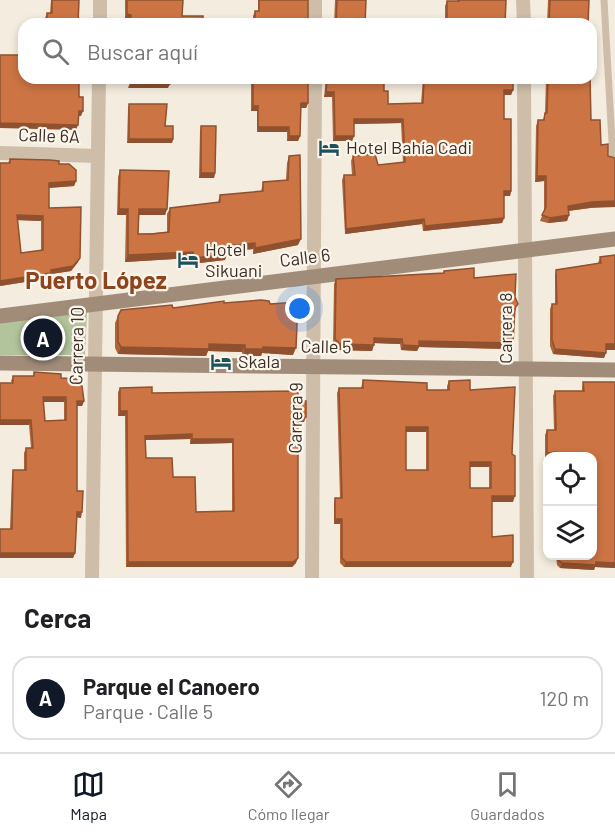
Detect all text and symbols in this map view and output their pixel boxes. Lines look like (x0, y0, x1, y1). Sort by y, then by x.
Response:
search box (18, 18, 597, 84)
icon: search (39, 35, 72, 68)
text: Buscar aquí (87, 38, 198, 64)
street label: Calle 6A (18, 123, 80, 147)
hotel icon: Hotel Bahía Cadi (317, 136, 341, 160)
place label: Hotel Bahía Cadi (346, 136, 472, 158)
place label: Hotel Sikuani (205, 238, 262, 281)
street label: Calle 6 (278, 243, 331, 271)
hotel icon: Hotel Sikuani (176, 248, 200, 272)
district label: Puerto López (25, 265, 167, 294)
street label: Carrera 8 (494, 292, 516, 364)
your location (285, 294, 314, 323)
street label: Carrera 10 (64, 307, 88, 385)
pin: A (24, 316, 63, 360)
street label: Calle 5 (300, 335, 352, 357)
hotel icon: Skala (209, 350, 233, 374)
place label: Skala (238, 350, 280, 372)
street label: Carrera 9 (283, 382, 307, 454)
map controls (543, 452, 597, 560)
button: locate (543, 452, 597, 506)
button: layers (543, 506, 597, 560)
text: Cerca (24, 602, 91, 633)
text: Parque el Canoero (83, 673, 260, 699)
text: A (39, 686, 52, 710)
text: 120 m (539, 686, 589, 710)
text: Parque · Calle 5 (83, 699, 213, 723)
tab: Mapa (70, 768, 107, 823)
tab: Cómo llegar (248, 768, 329, 823)
tab: Guardados (470, 768, 545, 823)

